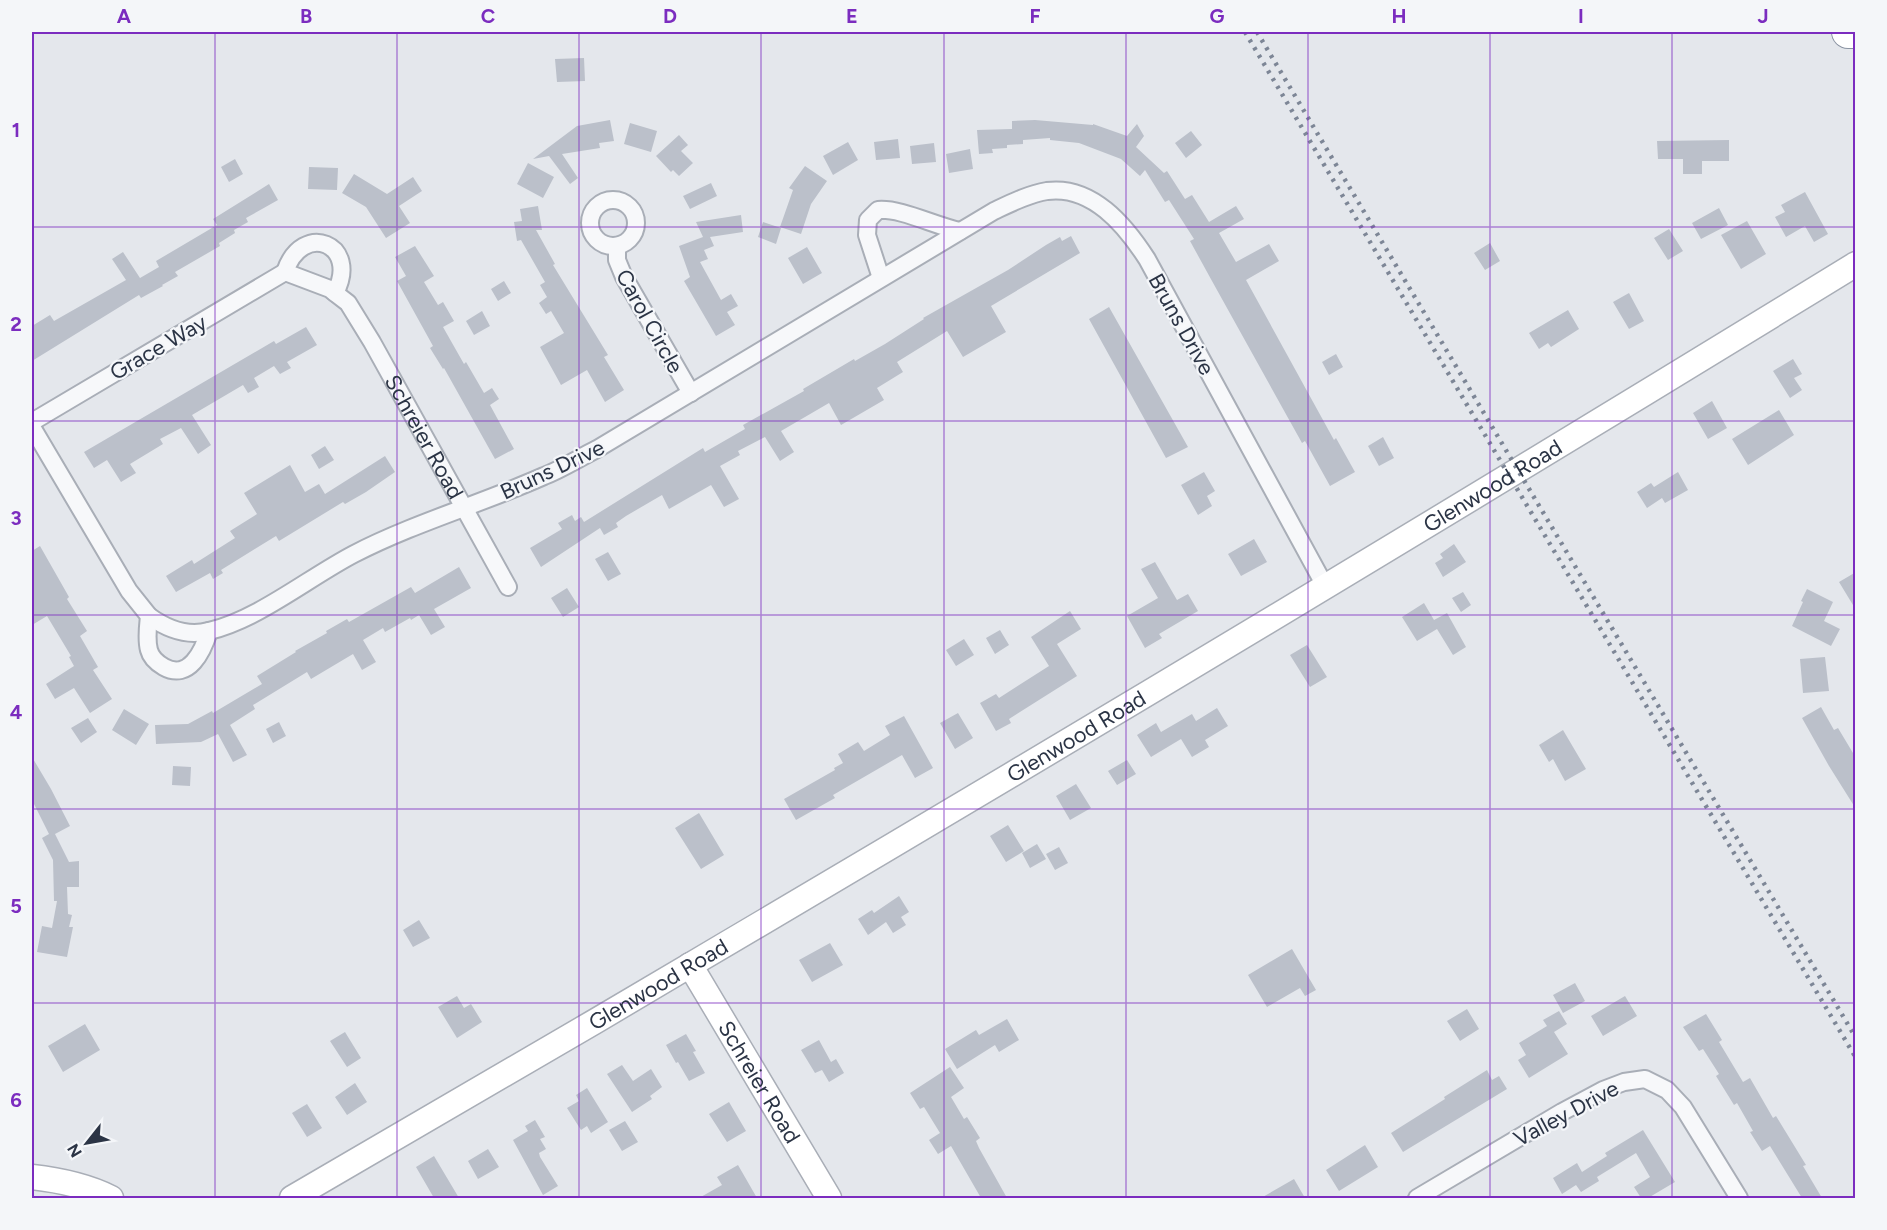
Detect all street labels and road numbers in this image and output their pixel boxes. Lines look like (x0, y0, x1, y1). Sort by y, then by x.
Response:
street label: Carol Circle (610, 265, 689, 378)
street label: Bruns Drive (1143, 269, 1221, 380)
street label: Grace Way (105, 309, 212, 386)
street label: Schreier Road (379, 370, 469, 504)
street label: Bruns Drive (496, 434, 609, 505)
street label: Glenwood Road (1419, 434, 1567, 538)
street label: Glenwood Road (1002, 685, 1151, 788)
street label: Glenwood Road (584, 933, 733, 1036)
street label: Schreier Road (712, 1016, 806, 1148)
street label: Valley Drive (1509, 1075, 1623, 1152)

